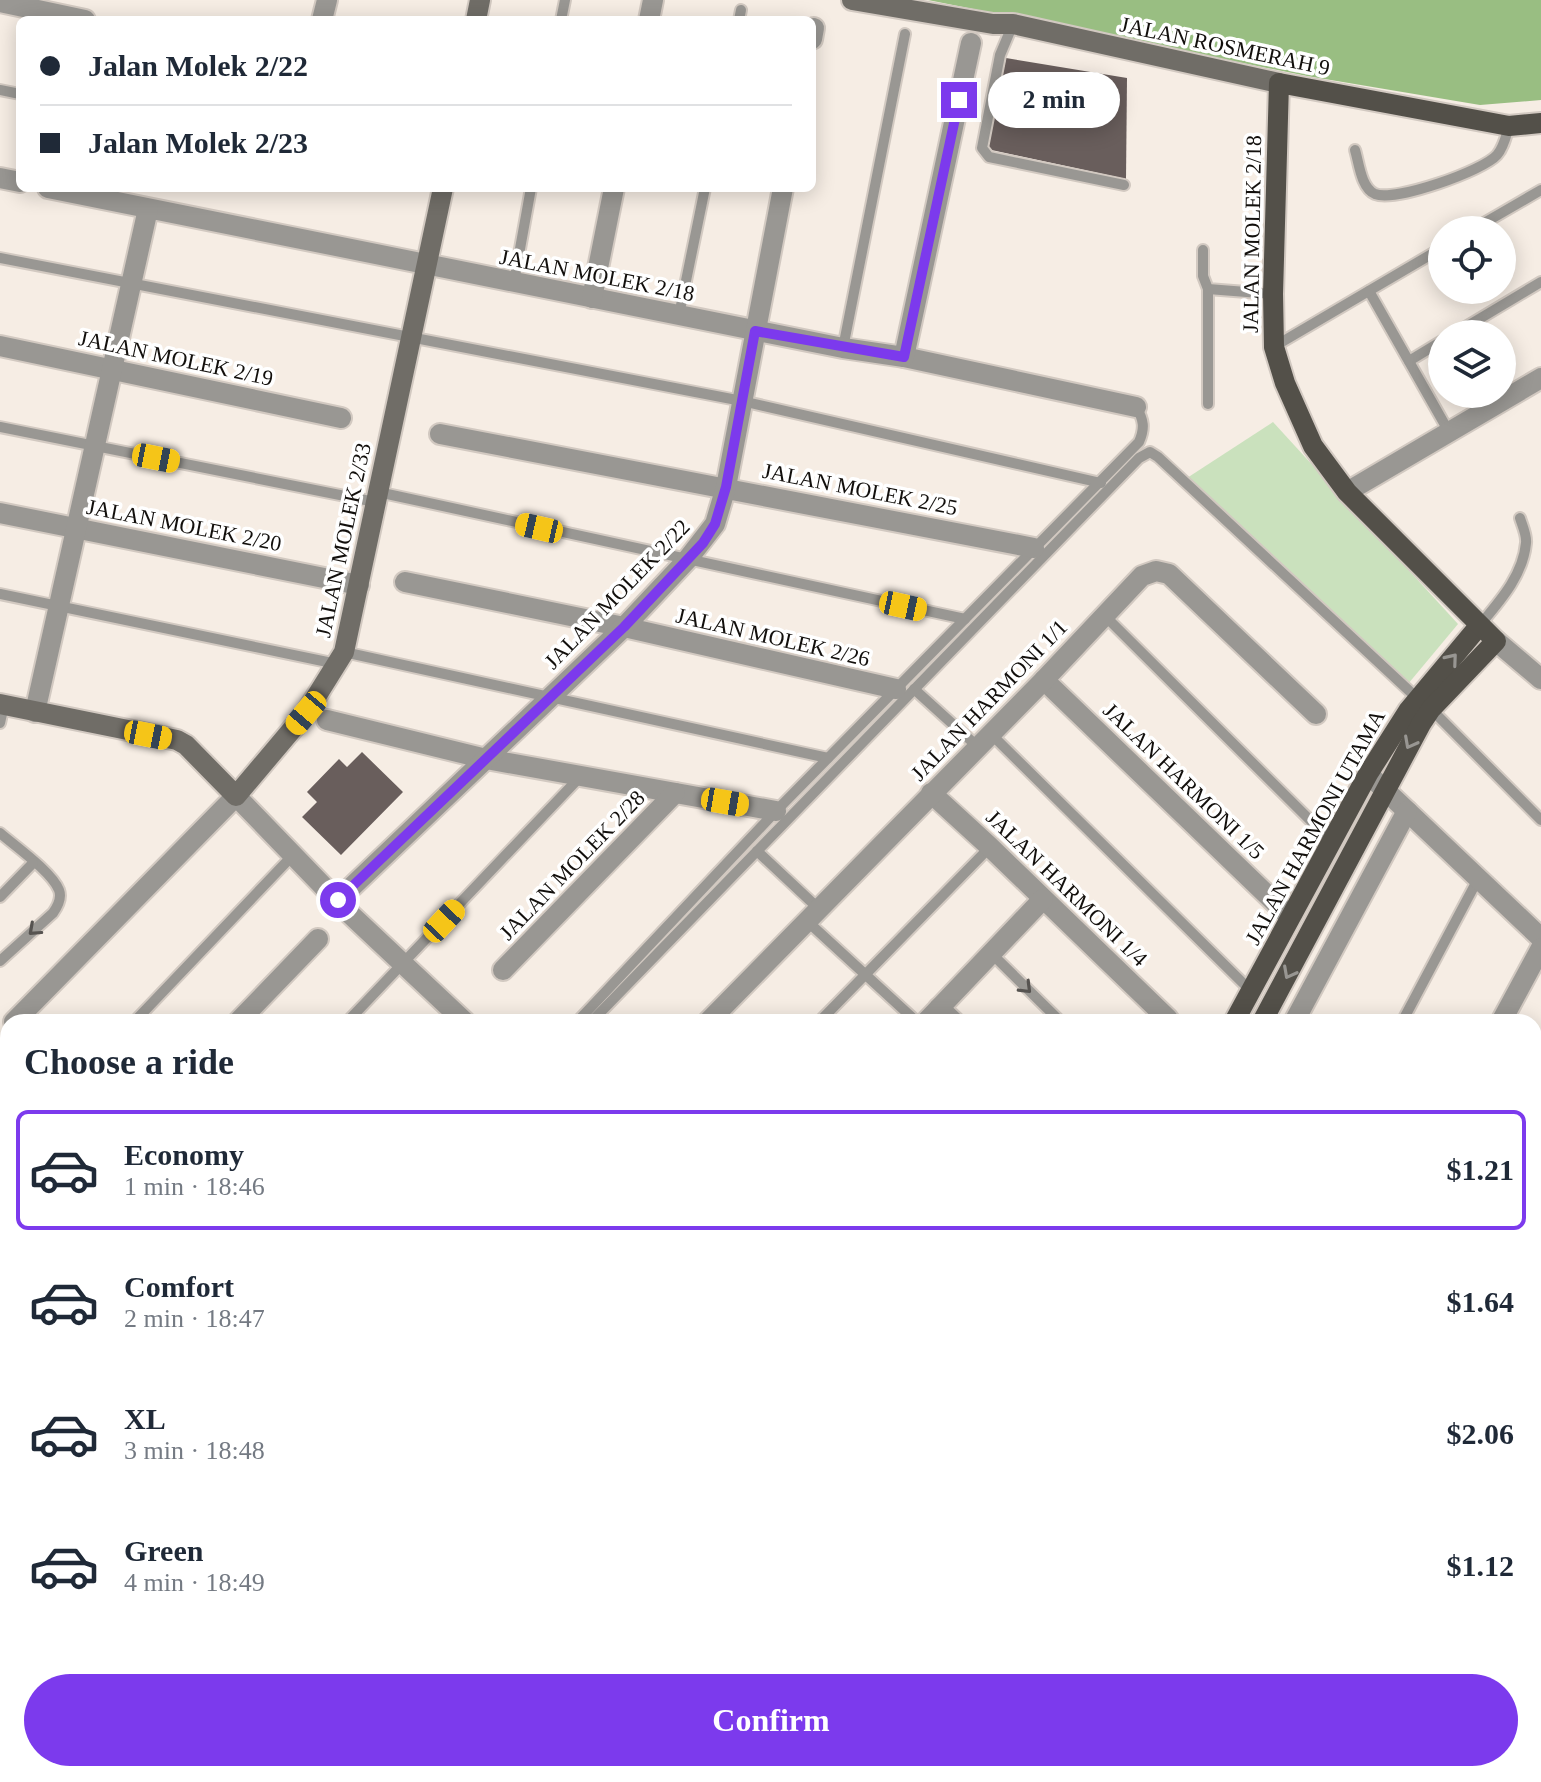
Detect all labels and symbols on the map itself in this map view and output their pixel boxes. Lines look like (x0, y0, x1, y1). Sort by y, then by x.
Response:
street label: JALAN ROSMERAH 9 (1118, 12, 1332, 80)
callout: 2 min (987, 72, 1119, 128)
route end (941, 82, 977, 118)
street label: JALAN MOLEK 2/18 (1238, 135, 1266, 333)
street label: JALAN MOLEK 2/18 (497, 244, 697, 306)
street label: JALAN MOLEK 2/19 (77, 325, 275, 391)
street label: JALAN MOLEK 2/33 (310, 441, 376, 639)
car (130, 442, 182, 474)
street label: JALAN MOLEK 2/25 (760, 458, 960, 520)
street label: JALAN MOLEK 2/20 (84, 494, 284, 556)
car (513, 511, 565, 545)
street label: JALAN MOLEK 2/22 (539, 514, 695, 674)
car (877, 589, 929, 623)
street label: JALAN MOLEK 2/26 (674, 603, 872, 671)
street label: JALAN HARMONI 1/1 (906, 614, 1072, 786)
one-way arrow (1442, 653, 1456, 668)
car (281, 687, 331, 739)
street label: JALAN HARMONI 1/5 (1098, 698, 1270, 864)
street label: JALAN HARMONI UTAMA (1240, 705, 1390, 949)
car (122, 719, 174, 751)
one-way arrow (1405, 735, 1420, 749)
street label: JALAN MOLEK 2/28 (494, 785, 650, 945)
car (699, 786, 751, 818)
street label: JALAN HARMONI 1/4 (981, 805, 1153, 971)
route start (320, 882, 356, 918)
car (419, 895, 469, 947)
one-way arrow (28, 921, 43, 935)
one-way arrow (1283, 964, 1298, 979)
one-way arrow (1017, 979, 1031, 993)

